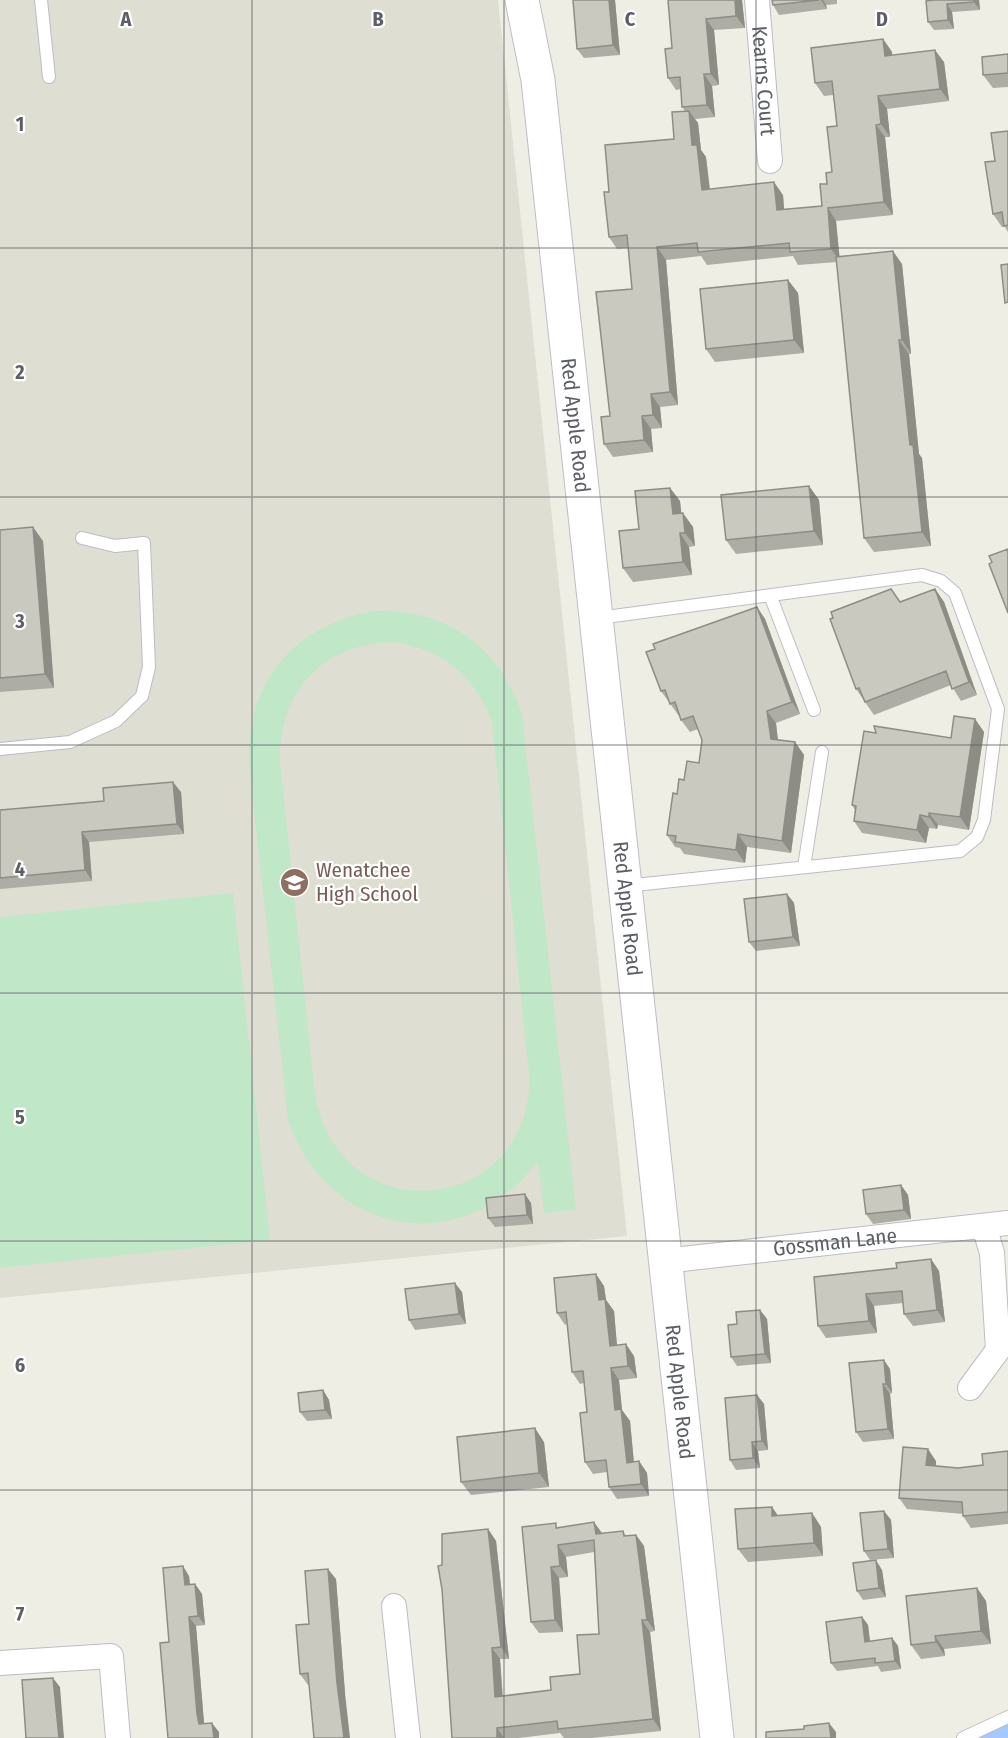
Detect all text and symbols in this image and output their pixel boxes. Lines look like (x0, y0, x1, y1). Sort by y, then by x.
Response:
text: A (120, 7, 133, 31)
text: B (372, 7, 384, 31)
text: C (625, 7, 636, 31)
text: D (876, 7, 888, 31)
street label: Kearns Court (746, 25, 781, 137)
text: 1 (16, 112, 24, 136)
street label: Red Apple Road (555, 357, 595, 494)
text: 2 (14, 360, 25, 384)
text: 3 (14, 609, 25, 633)
street label: Red Apple Road (607, 840, 648, 977)
text: 4 (15, 857, 25, 881)
place label: Wenatchee High School (316, 857, 418, 907)
school or university icon: Wenatchee High School (279, 866, 311, 898)
text: 5 (15, 1105, 25, 1129)
street label: Gossman Lane (772, 1222, 898, 1262)
street label: Red Apple Road (659, 1323, 700, 1461)
text: 6 (15, 1353, 25, 1377)
text: 7 (16, 1602, 25, 1626)

